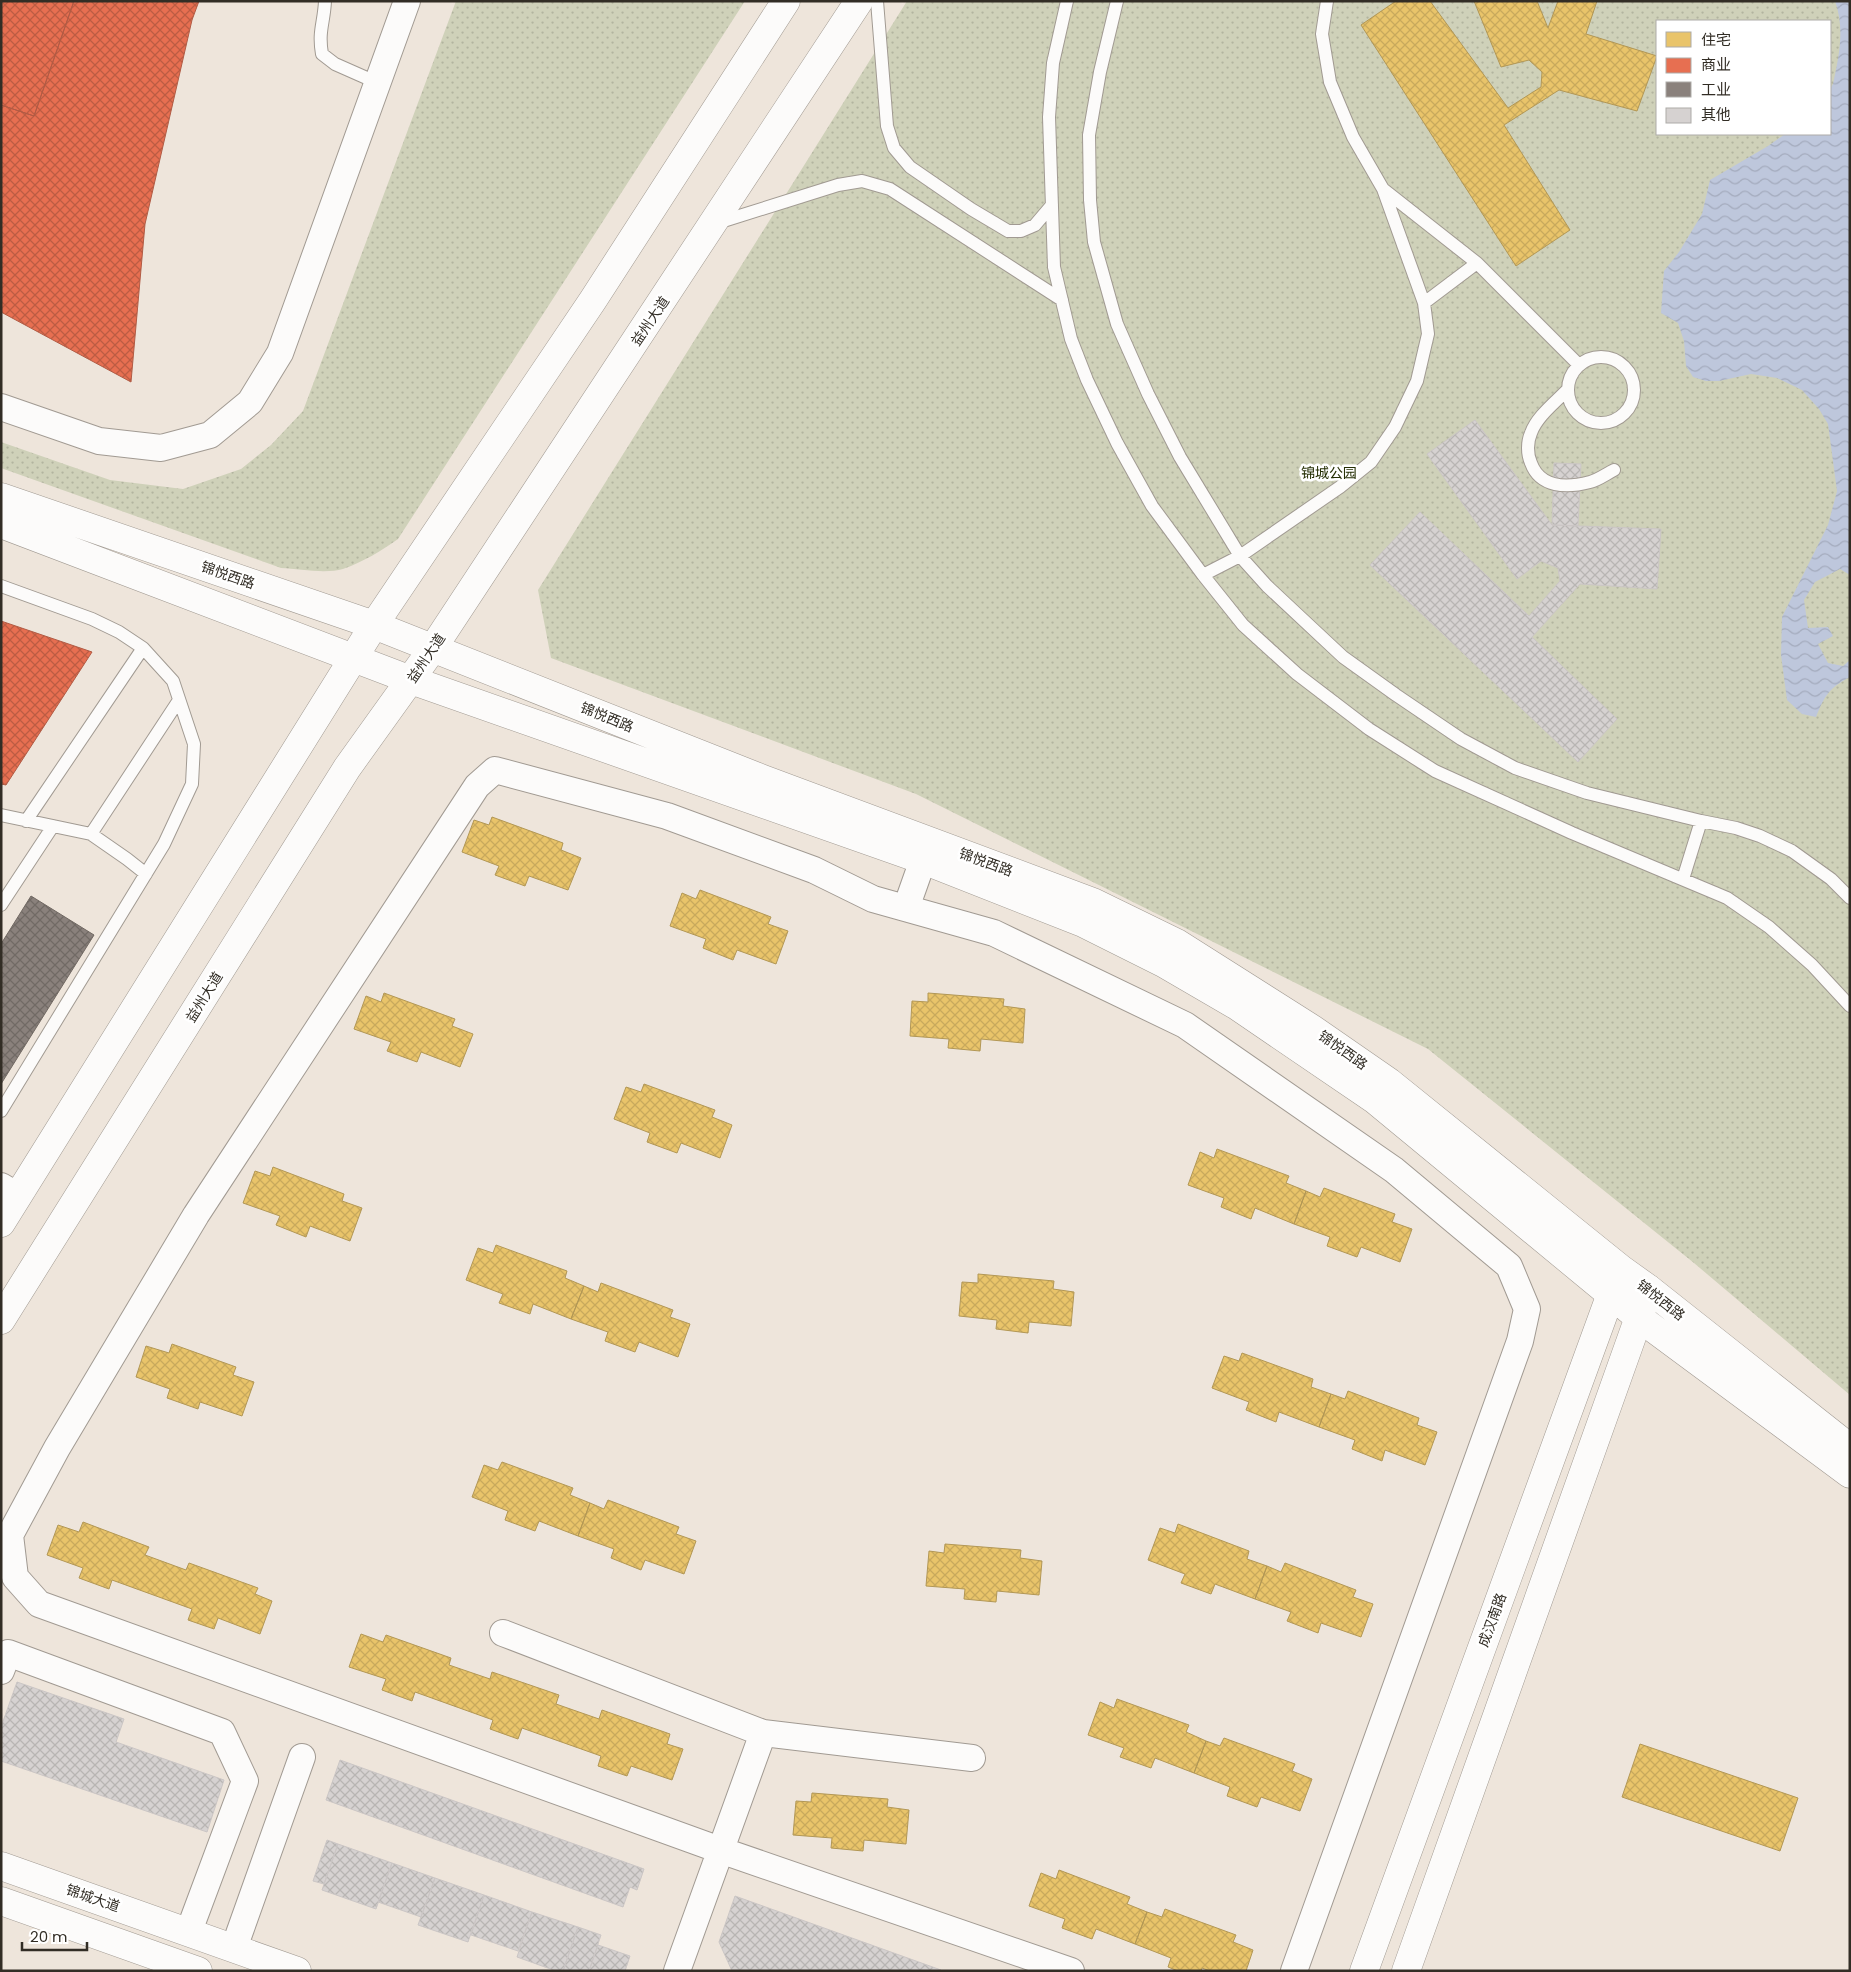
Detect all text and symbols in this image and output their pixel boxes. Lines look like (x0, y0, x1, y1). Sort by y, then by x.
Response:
legend (1656, 20, 1831, 135)
text: 住宅 (1701, 29, 1731, 50)
text: 商业 (1701, 54, 1731, 75)
text: 工业 (1701, 79, 1731, 100)
text: 其他 (1701, 104, 1731, 125)
street label: 益州大道 (626, 292, 674, 350)
park label: 锦城公园 (1301, 463, 1357, 483)
street label: 锦悦西路 (198, 556, 258, 594)
street label: 益州大道 (402, 629, 450, 687)
street label: 锦悦西路 (577, 697, 637, 737)
street label: 锦悦西路 (956, 843, 1016, 881)
street label: 益州大道 (181, 968, 227, 1026)
street label: 锦悦西路 (1314, 1026, 1372, 1074)
street label: 锦悦西路 (1633, 1275, 1689, 1325)
street label: 成汉南路 (1473, 1590, 1511, 1650)
street label: 锦城大道 (63, 1879, 123, 1917)
scale bar (22, 1920, 88, 1952)
text: 20 m (30, 1926, 68, 1947)

